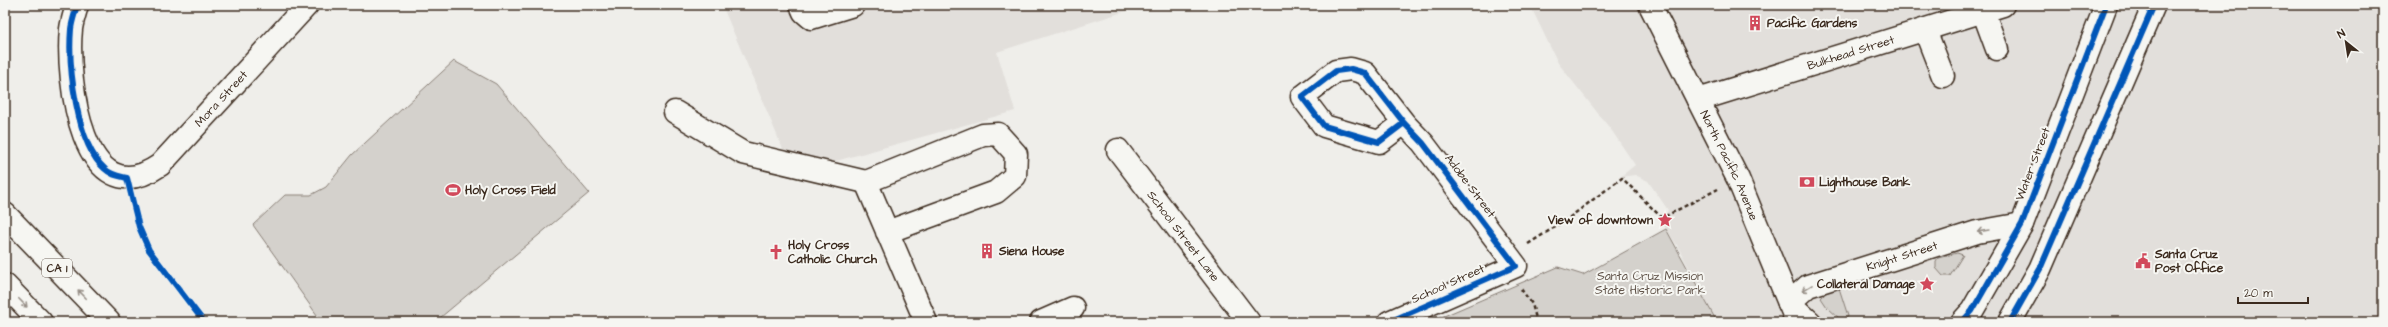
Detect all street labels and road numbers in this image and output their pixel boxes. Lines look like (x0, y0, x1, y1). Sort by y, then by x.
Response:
street label: Bulkhead Street (1805, 31, 1897, 74)
street label: Mora Street (191, 66, 251, 131)
street label: North Pacific Avenue (1696, 107, 1763, 223)
street label: Water Street (2011, 125, 2055, 203)
street label: Adobe Street (1440, 151, 1500, 221)
street label: School Street Lane (1143, 187, 1224, 285)
street label: Knight Street (1864, 237, 1940, 275)
road number: CA 1 (42, 259, 72, 277)
street label: School Street (1409, 260, 1487, 308)

